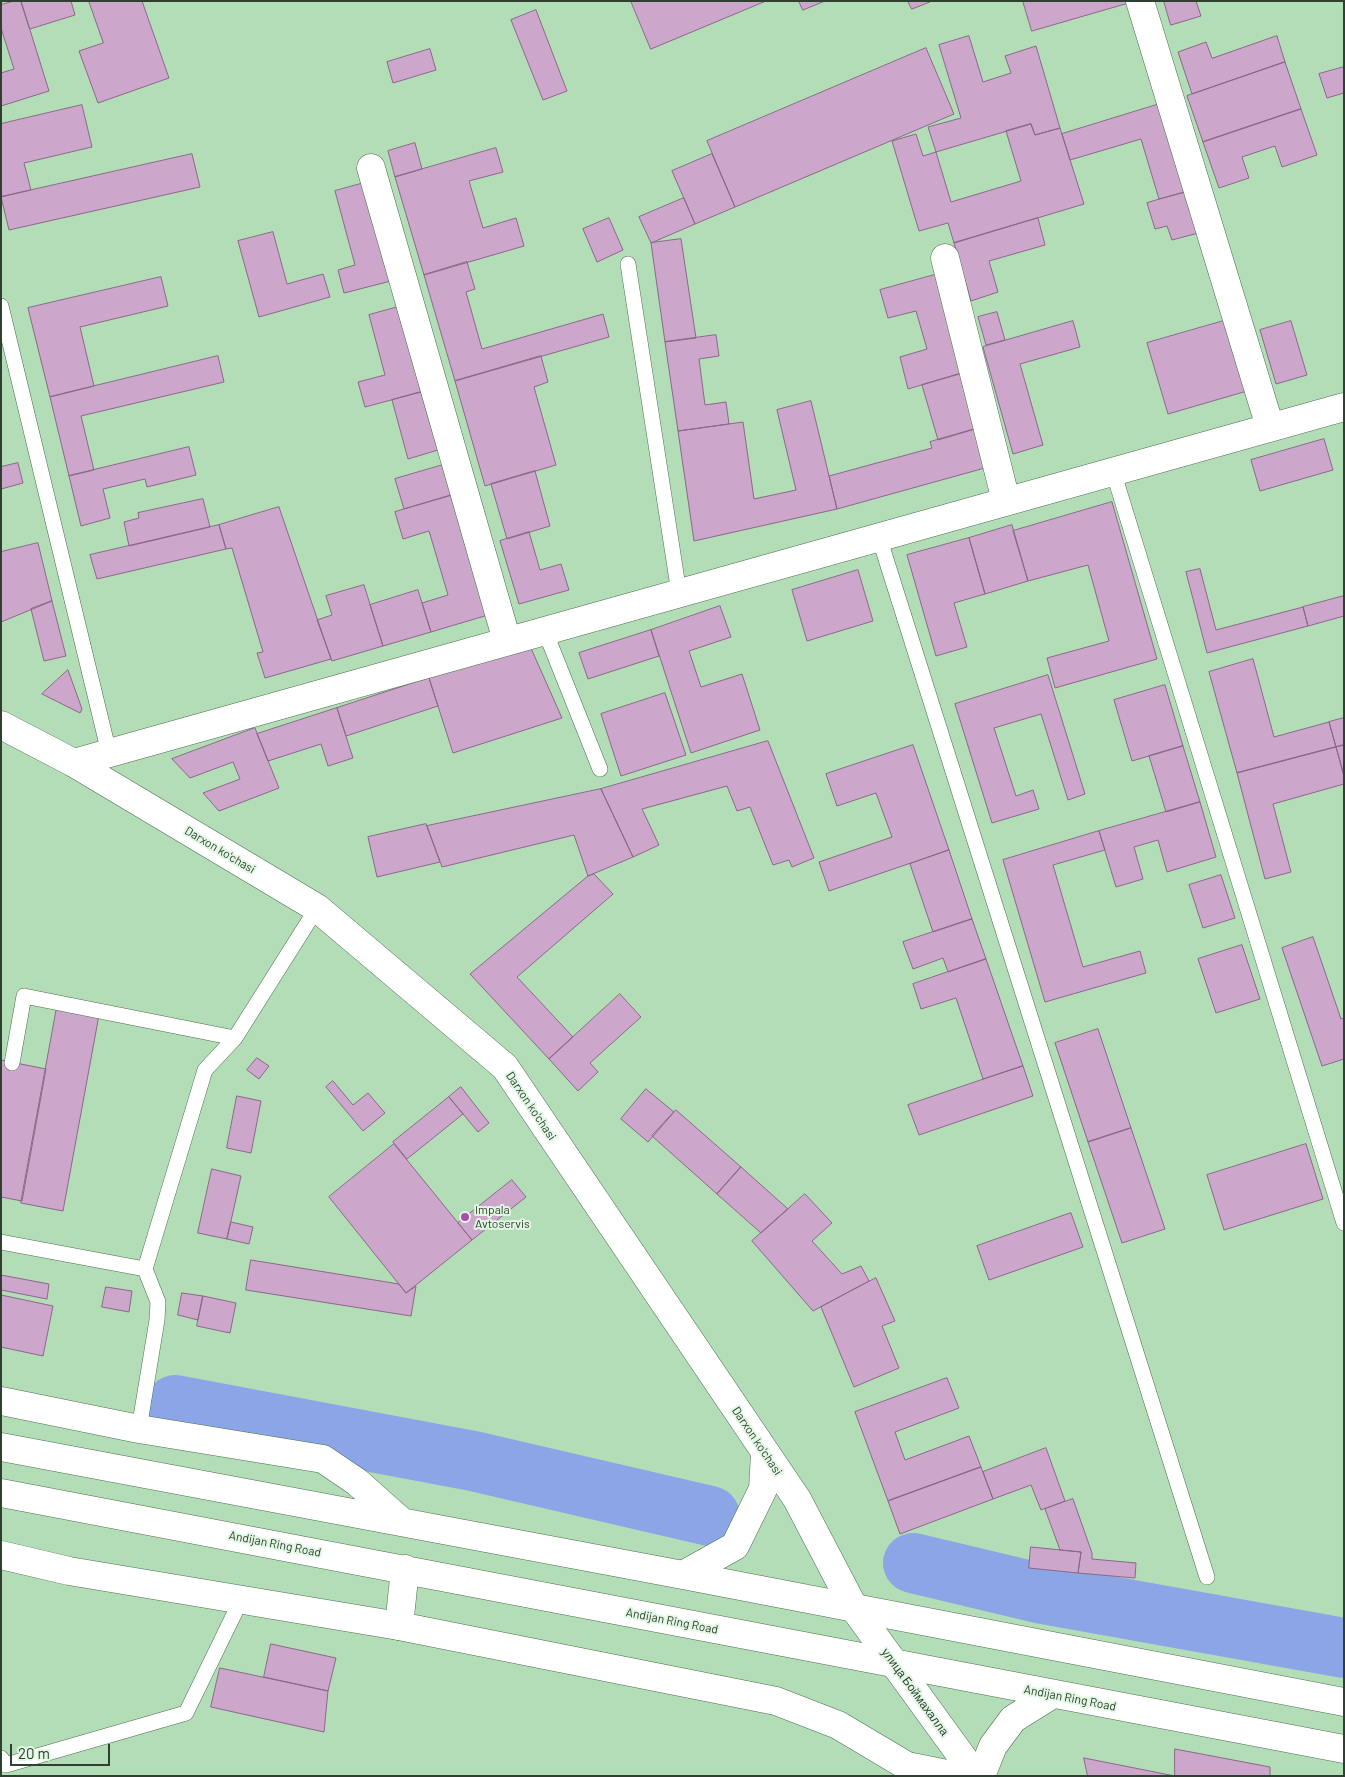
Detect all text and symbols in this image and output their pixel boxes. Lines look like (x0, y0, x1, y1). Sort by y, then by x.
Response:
street label: Darxon ko'chasi (182, 823, 258, 877)
street label: Darxon ko'chasi (503, 1069, 559, 1143)
place label: Impala Avtoservis (475, 1203, 530, 1231)
marker: Impala Avtoservis (459, 1211, 471, 1223)
street label: Darxon ko'chasi (729, 1404, 785, 1478)
street label: Andijan Ring Road (228, 1528, 322, 1560)
street label: Andijan Ring Road (625, 1605, 719, 1637)
street label: улица Боймахалла (878, 1645, 952, 1739)
street label: Andijan Ring Road (1023, 1682, 1117, 1714)
scale bar (12, 1734, 112, 1766)
text: 20 m (18, 1744, 50, 1762)

